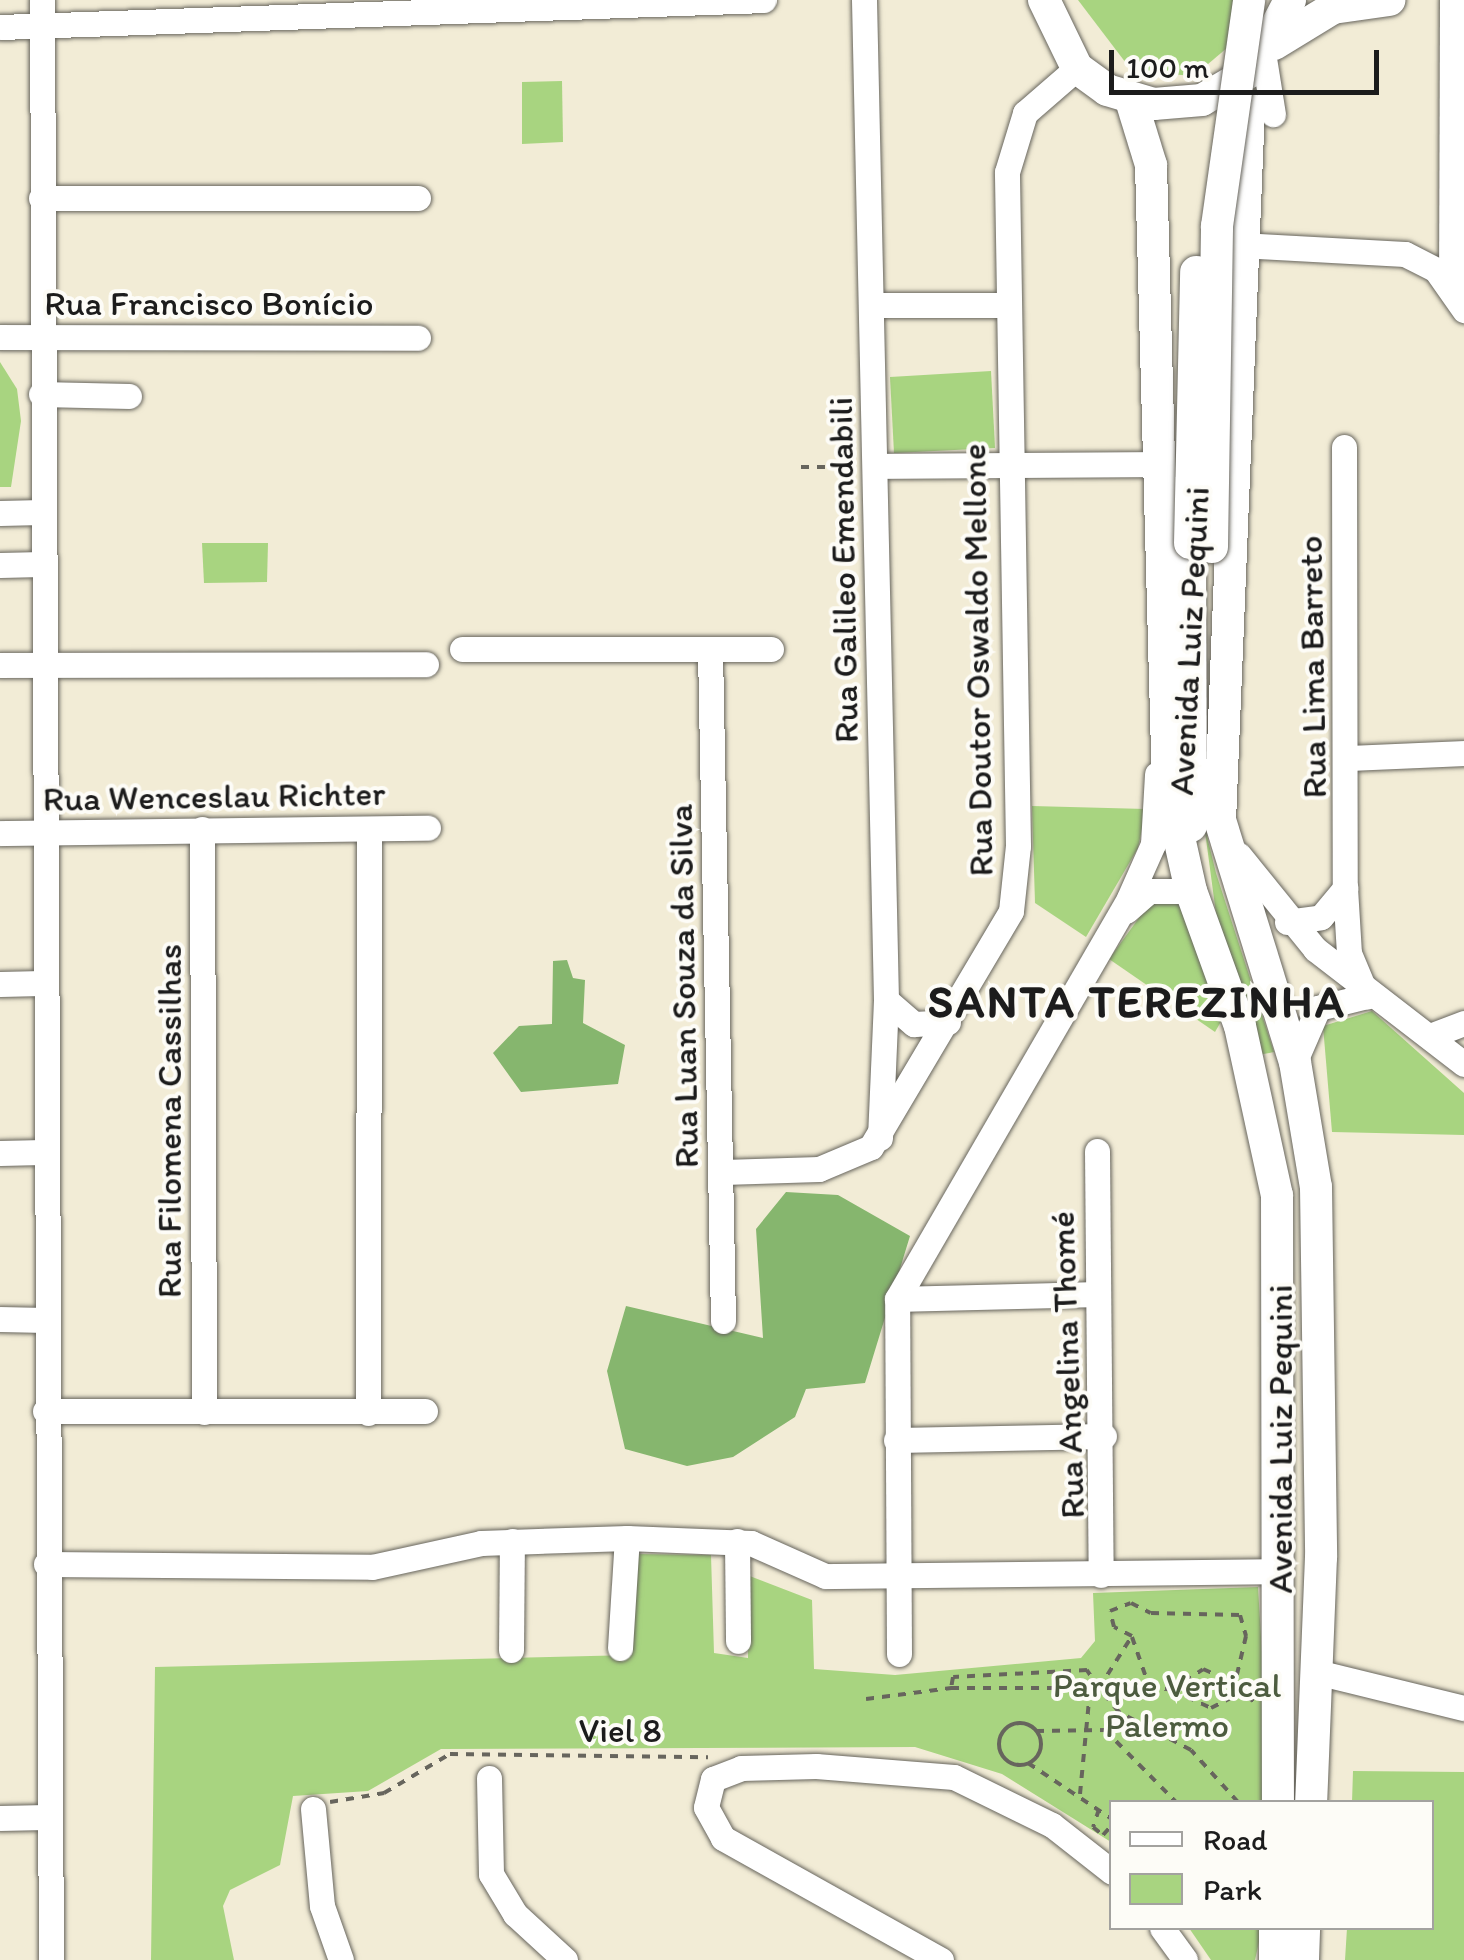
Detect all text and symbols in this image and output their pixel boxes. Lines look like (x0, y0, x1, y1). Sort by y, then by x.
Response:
scale bar (1114, 30, 1384, 92)
text: 100 m (1126, 49, 1209, 86)
street label: Rua Francisco Bonício (45, 282, 373, 324)
street label: Rua Galileo Emendabili (819, 397, 867, 743)
street label: Rua Doutor Oswaldo Mellone (952, 443, 1002, 877)
street label: Avenida Luiz Pequini (1160, 487, 1218, 795)
street label: Rua Lima Barreto (1289, 536, 1335, 798)
street label: Rua Wenceslau Richter (42, 772, 386, 820)
street label: Rua Luan Souza da Silva (659, 804, 707, 1168)
street label: Rua Filomena Cassilhas (148, 944, 190, 1298)
district label: SANTA TEREZINHA (926, 975, 1348, 1029)
street label: Rua Angelina Thomé (1041, 1210, 1093, 1520)
street label: Avenida Luiz Pequini (1259, 1286, 1301, 1592)
park label: Parque Vertical Palermo (1052, 1664, 1282, 1746)
street label: Viel 8 (578, 1709, 662, 1751)
legend (1109, 1800, 1434, 1930)
text: Road (1203, 1821, 1268, 1858)
text: Park (1203, 1871, 1262, 1908)

